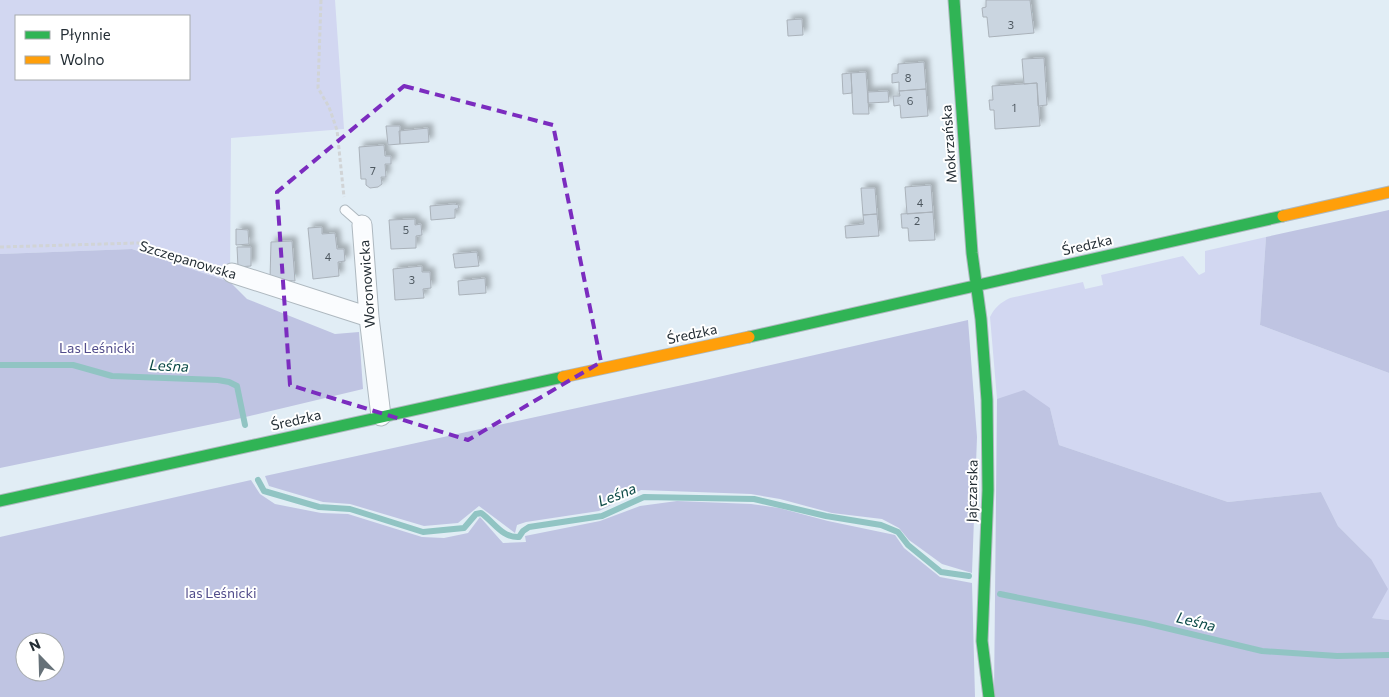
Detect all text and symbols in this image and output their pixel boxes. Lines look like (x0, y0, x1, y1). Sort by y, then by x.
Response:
legend (15, 15, 190, 80)
house number: 3 (1008, 18, 1014, 31)
text: Płynnie (60, 25, 111, 43)
text: Wolno (60, 50, 105, 68)
house number: 8 (905, 71, 912, 84)
house number: 6 (907, 94, 914, 107)
house number: 1 (1012, 101, 1016, 114)
street label: Mokrzańska (937, 104, 960, 184)
house number: 7 (370, 164, 376, 177)
house number: 4 (917, 196, 924, 209)
house number: 2 (914, 214, 920, 227)
house number: 5 (403, 223, 409, 236)
street label: Średzka (1060, 231, 1114, 259)
street label: Szczepanowska (138, 237, 239, 282)
street label: Woronowicka (355, 239, 378, 329)
house number: 4 (325, 250, 332, 263)
house number: 3 (409, 273, 415, 286)
street label: Średzka (665, 320, 719, 347)
park label: Las Leśnicki (59, 339, 135, 356)
water label: Leśna (149, 355, 190, 375)
street label: Średzka (269, 406, 323, 434)
street label: Jajczarska (962, 459, 981, 523)
water label: Leśna (595, 478, 639, 510)
park label: las Leśnicki (185, 584, 257, 601)
water label: Leśna (1175, 607, 1218, 635)
north arrow (15, 632, 65, 682)
text: N (27, 635, 43, 654)

